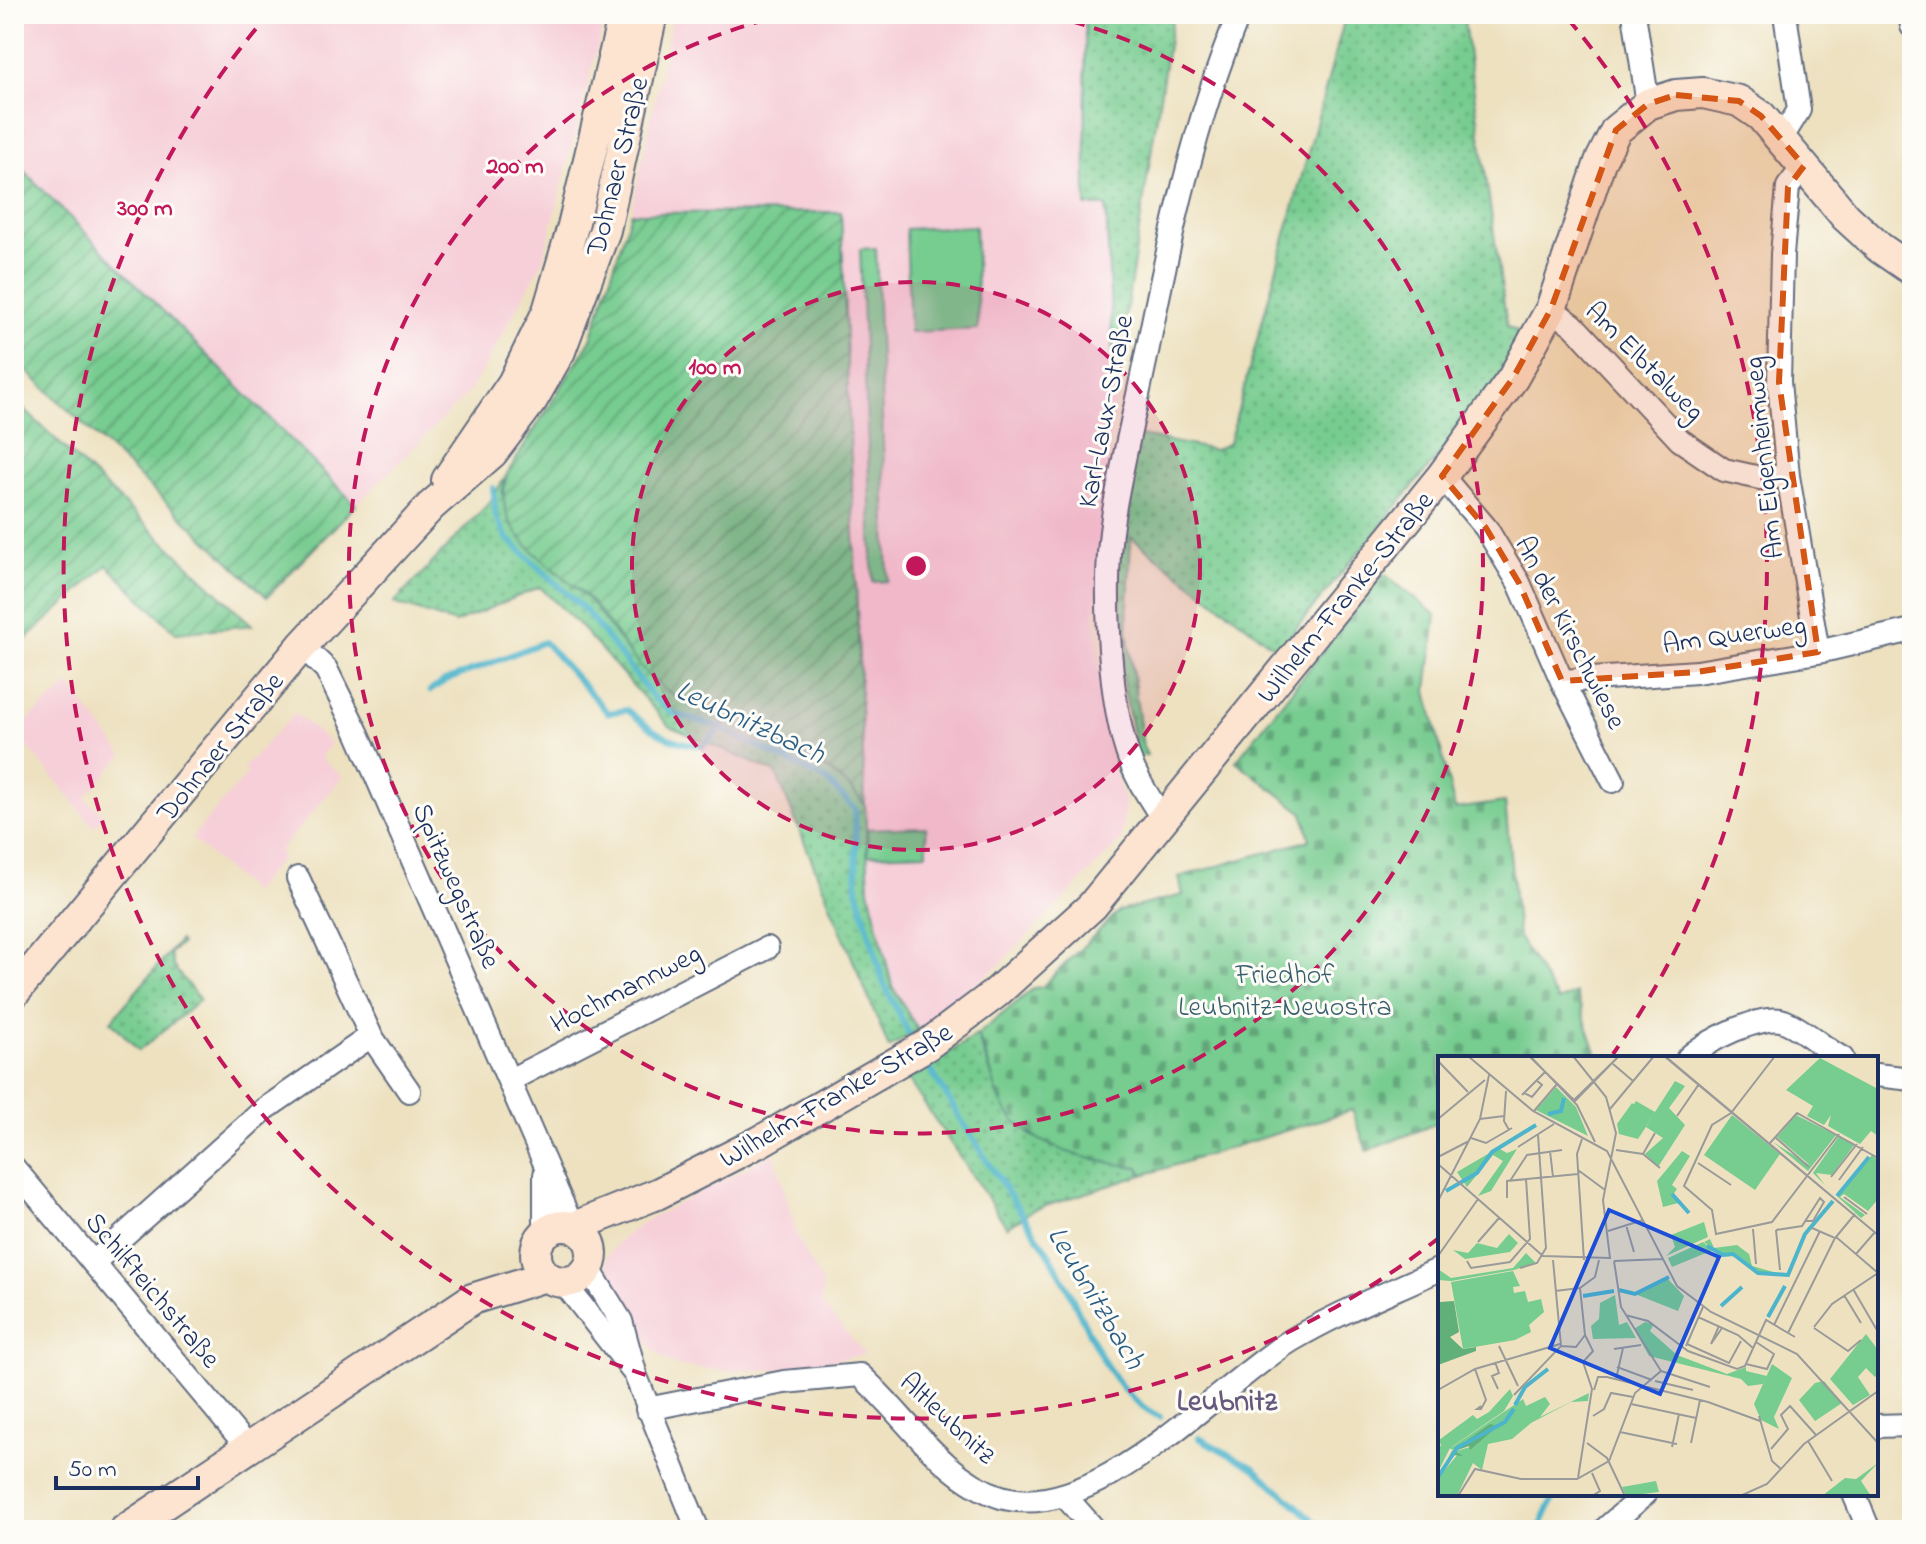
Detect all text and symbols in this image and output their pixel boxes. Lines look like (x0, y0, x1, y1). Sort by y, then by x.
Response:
street label: Dohnaer Straße (577, 73, 662, 262)
text: 200 m (485, 150, 544, 185)
text: 300 m (116, 192, 173, 227)
street label: Am Elbtalweg (1574, 293, 1713, 432)
street label: Karl-Laux-Straße (1069, 311, 1146, 511)
text: 100 m (689, 351, 742, 386)
street label: Am Eigenheimweg (1734, 355, 1796, 561)
street label: Wilhelm-Franke-Straße (1248, 483, 1446, 713)
street label: An der Kirschwiese (1502, 530, 1635, 738)
centre of rings (902, 552, 930, 580)
street label: Am Querweg (1660, 606, 1809, 667)
street label: Dohnaer Straße (148, 664, 296, 833)
water label: Leubnitzbach (668, 670, 832, 778)
street label: Spitzwegstraße (400, 797, 510, 976)
street label: Hochmannweg (544, 935, 709, 1046)
park label: Friedhof Leubnitz-Neuostra (1178, 956, 1392, 1029)
street label: Wilhelm-Franke-Straße (713, 1013, 961, 1180)
inset map (1438, 1056, 1878, 1496)
street label: Schilfteichstraße (74, 1204, 229, 1379)
water label: Leubnitzbach (1034, 1219, 1155, 1379)
street label: Altleubnitz (889, 1364, 1004, 1475)
district label: Leubnitz (1177, 1381, 1279, 1425)
scale bar (56, 1440, 198, 1490)
text: 50 m (68, 1453, 117, 1488)

